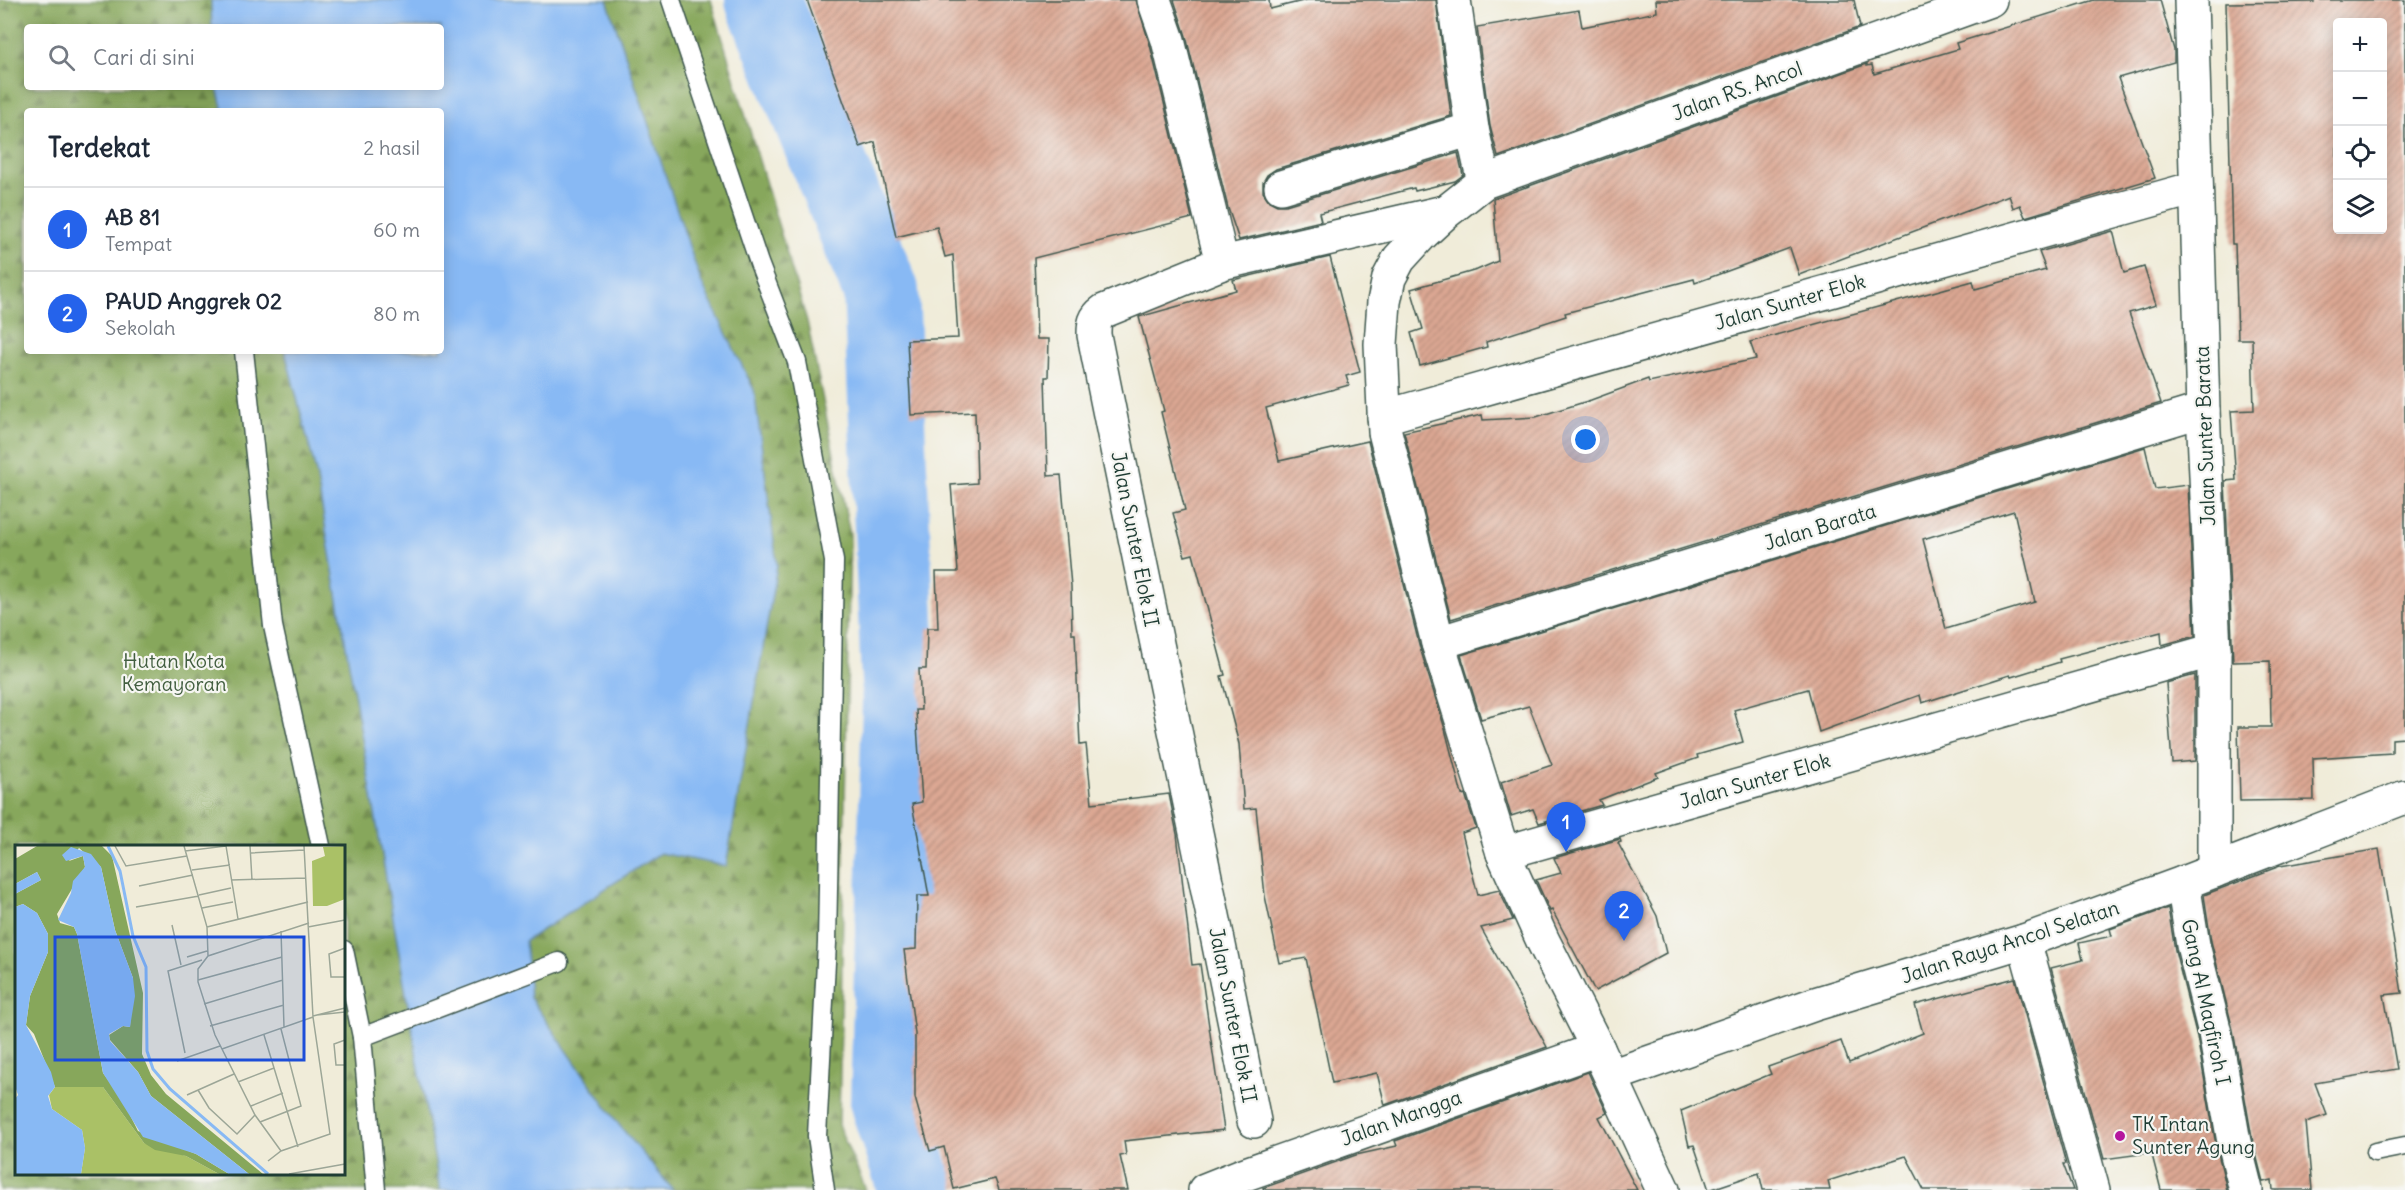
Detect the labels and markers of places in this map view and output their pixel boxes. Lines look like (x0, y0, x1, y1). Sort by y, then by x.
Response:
pin: 1 (1546, 802, 1586, 852)
pin: 2 (1604, 892, 1644, 941)
place label: TK Intan Sunter Agung (2132, 1111, 2255, 1159)
marker: TK Intan Sunter Agung (2113, 1129, 2127, 1143)

